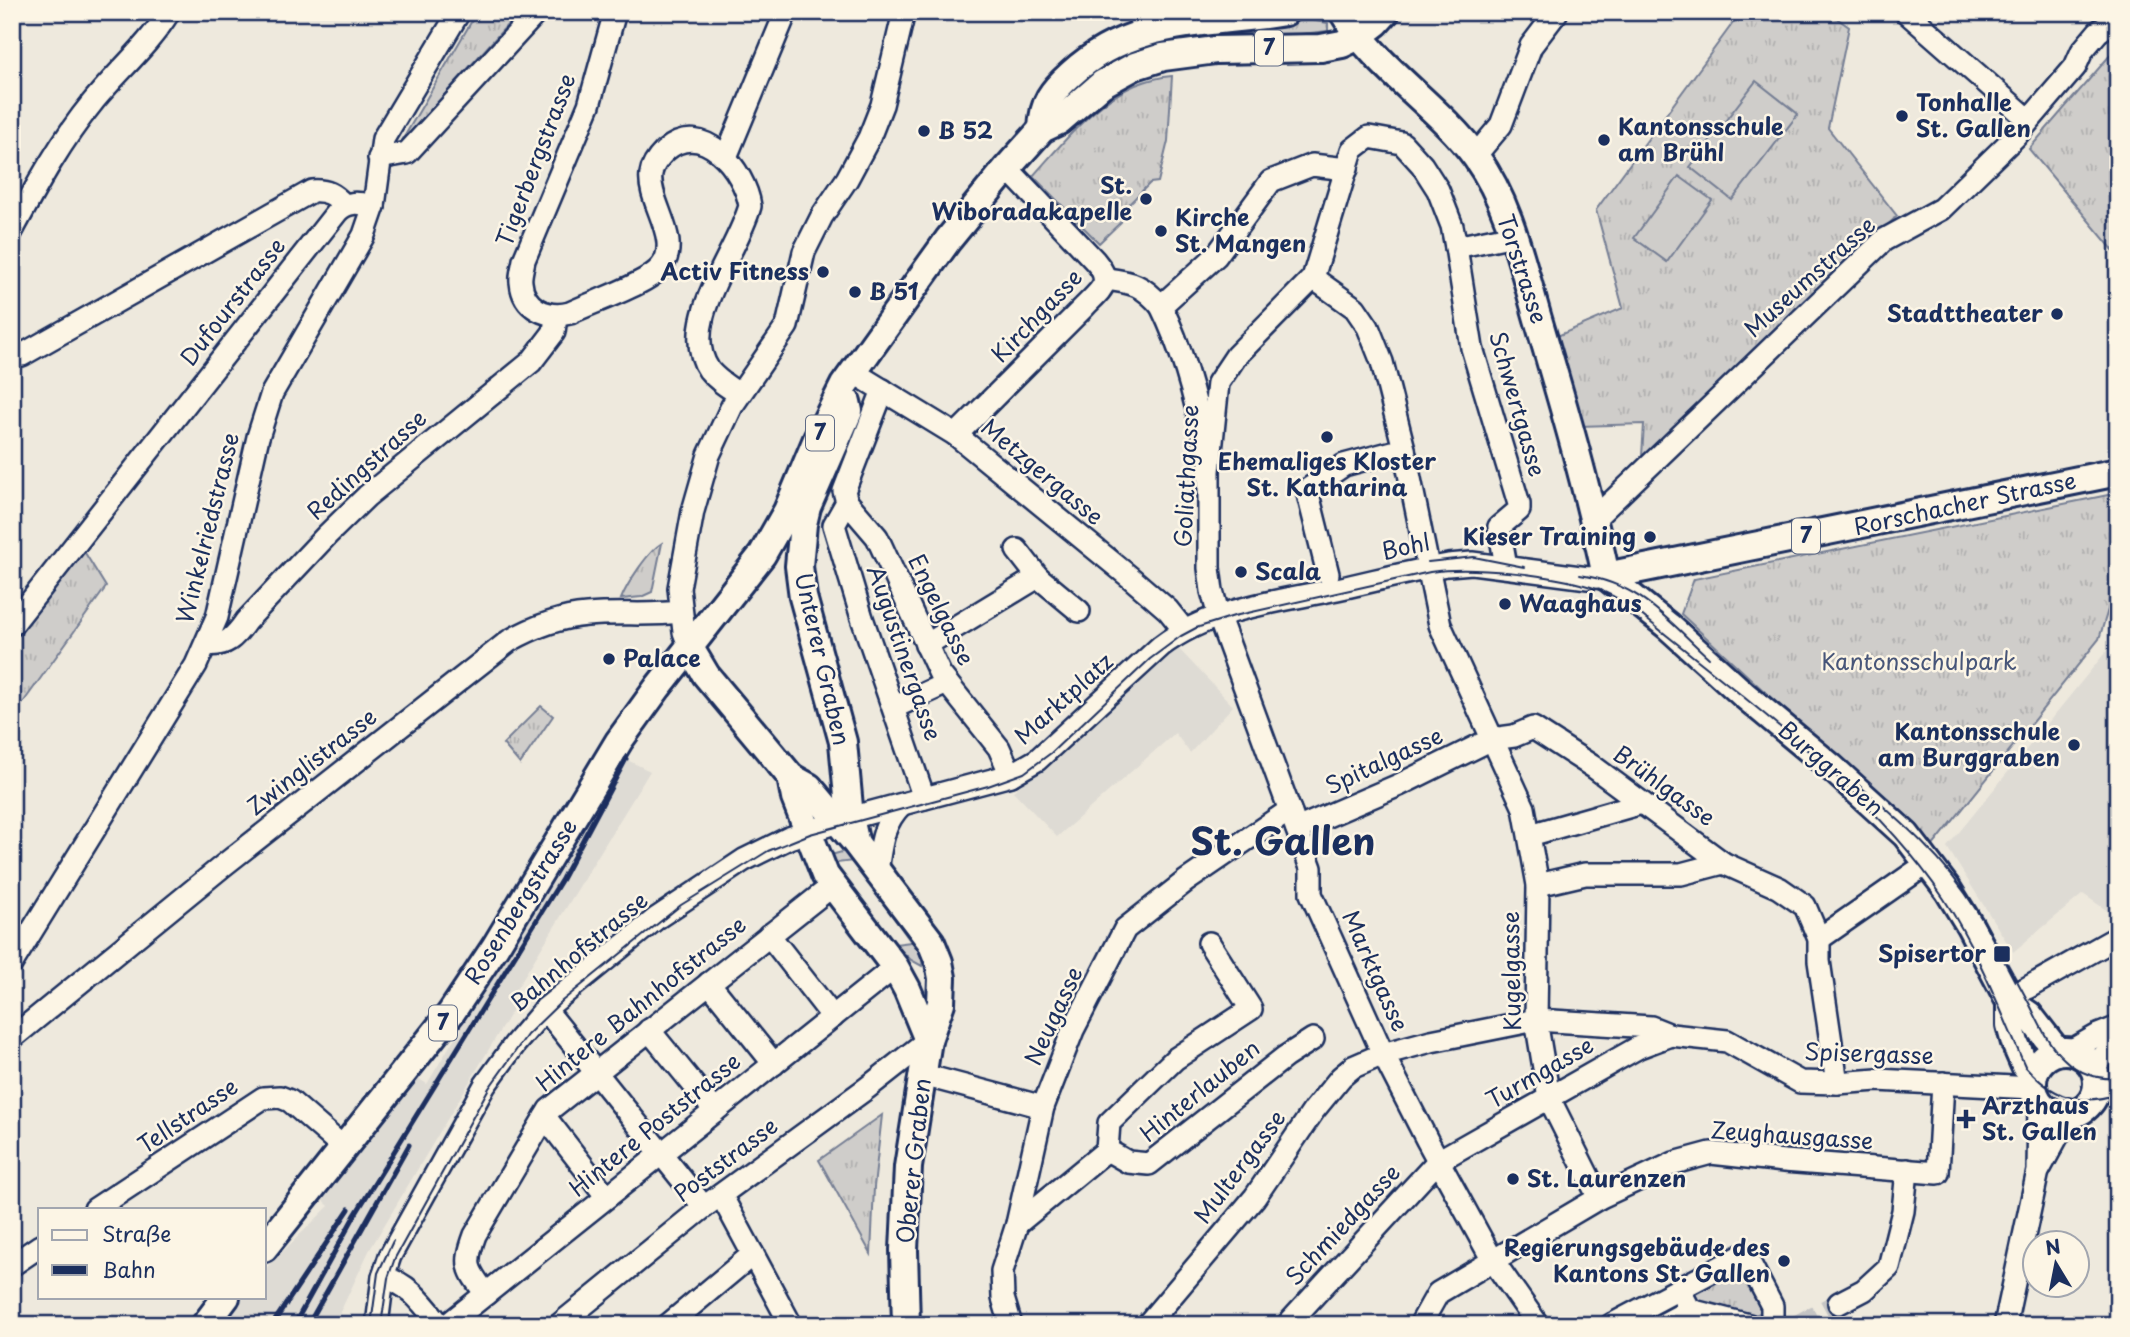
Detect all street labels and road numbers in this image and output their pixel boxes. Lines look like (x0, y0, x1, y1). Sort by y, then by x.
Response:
road number: 7 (1255, 30, 1283, 66)
street label: Tigerbergstrasse (486, 68, 584, 251)
street label: Museumstrasse (1735, 207, 1883, 345)
street label: Torstrasse (1489, 209, 1558, 328)
street label: Dufourstrasse (171, 230, 293, 373)
street label: Kirchgasse (982, 260, 1090, 370)
street label: Schwertgasse (1481, 327, 1556, 480)
street label: Redingstrasse (298, 400, 434, 527)
street label: Goliathgasse (1164, 404, 1207, 548)
street label: Metzgergasse (974, 409, 1112, 533)
road number: 7 (806, 416, 834, 450)
street label: Winkelriedstrasse (166, 429, 247, 627)
street label: Rorschacher Strasse (1850, 462, 2079, 543)
road number: 7 (1792, 518, 1820, 554)
street label: Bohl (1378, 523, 1433, 568)
street label: Engelgasse (900, 548, 984, 671)
street label: Augustinergasse (859, 560, 952, 745)
street label: Unterer Graben (787, 569, 860, 748)
street label: Marktplatz (1006, 644, 1120, 752)
street label: Zwinglistrasse (239, 699, 384, 823)
street label: Burggraben (1771, 712, 1893, 824)
street label: Spitalgasse (1319, 717, 1448, 802)
street label: Brühlgasse (1607, 736, 1723, 834)
street label: Rosenbergstrasse (455, 811, 585, 991)
street label: Bahnhofstrasse (501, 882, 655, 1019)
street label: Marktgasse (1334, 904, 1419, 1037)
street label: Hintere Bahnhofstrasse (527, 907, 753, 1099)
street label: Kugelgasse (1492, 911, 1529, 1031)
street label: Neugasse (1015, 960, 1091, 1071)
road number: 7 (429, 1006, 457, 1040)
street label: Turmgasse (1479, 1027, 1600, 1117)
street label: Hinterlauben (1131, 1030, 1267, 1149)
street label: Spisergasse (1804, 1033, 1934, 1072)
street label: Hintere Poststrasse (563, 1047, 747, 1203)
street label: Tellstrasse (130, 1068, 244, 1161)
street label: Oberer Graben (886, 1076, 939, 1245)
street label: Multergasse (1184, 1102, 1293, 1230)
street label: Zeughausgasse (1710, 1111, 1875, 1158)
street label: Poststrasse (669, 1112, 783, 1208)
street label: Schmiedgasse (1276, 1155, 1408, 1293)

